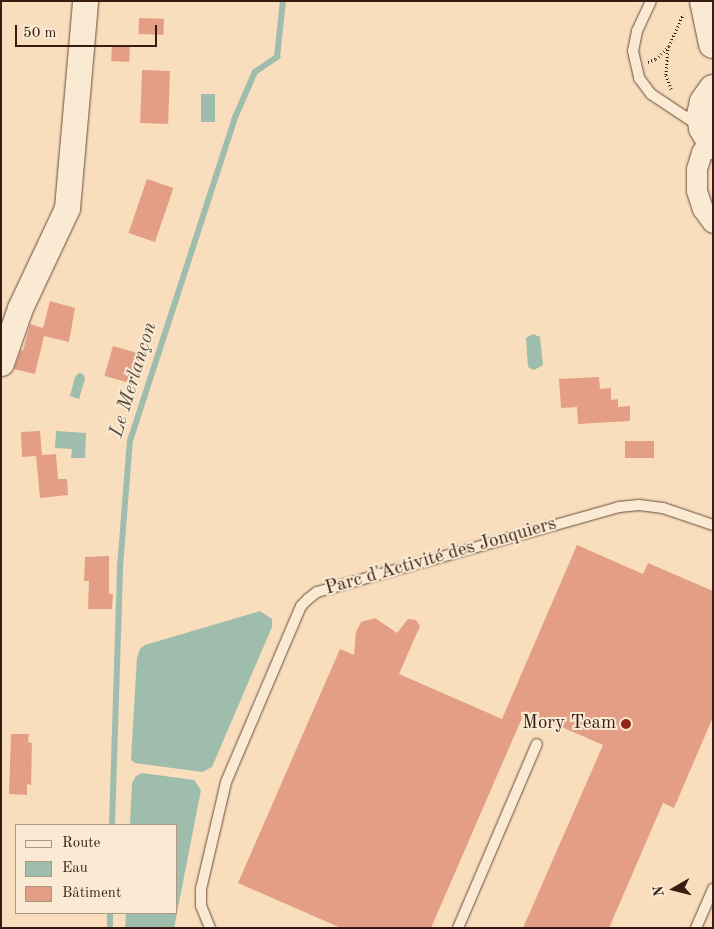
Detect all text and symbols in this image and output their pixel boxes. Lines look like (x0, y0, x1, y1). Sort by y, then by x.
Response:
scale bar (18, 15, 160, 47)
text: 50 m (23, 26, 57, 41)
water label: Le Merlançon (105, 319, 163, 441)
street label: Parc d'Activité des Jonquiers (323, 513, 559, 601)
place label: Mory Team (522, 713, 616, 735)
marker: Mory Team (620, 718, 632, 730)
legend (15, 824, 178, 914)
text: Route (62, 836, 100, 851)
text: Eau (62, 861, 88, 876)
north arrow (649, 864, 699, 914)
text: N (651, 885, 667, 897)
text: Bâtiment (62, 886, 121, 901)

